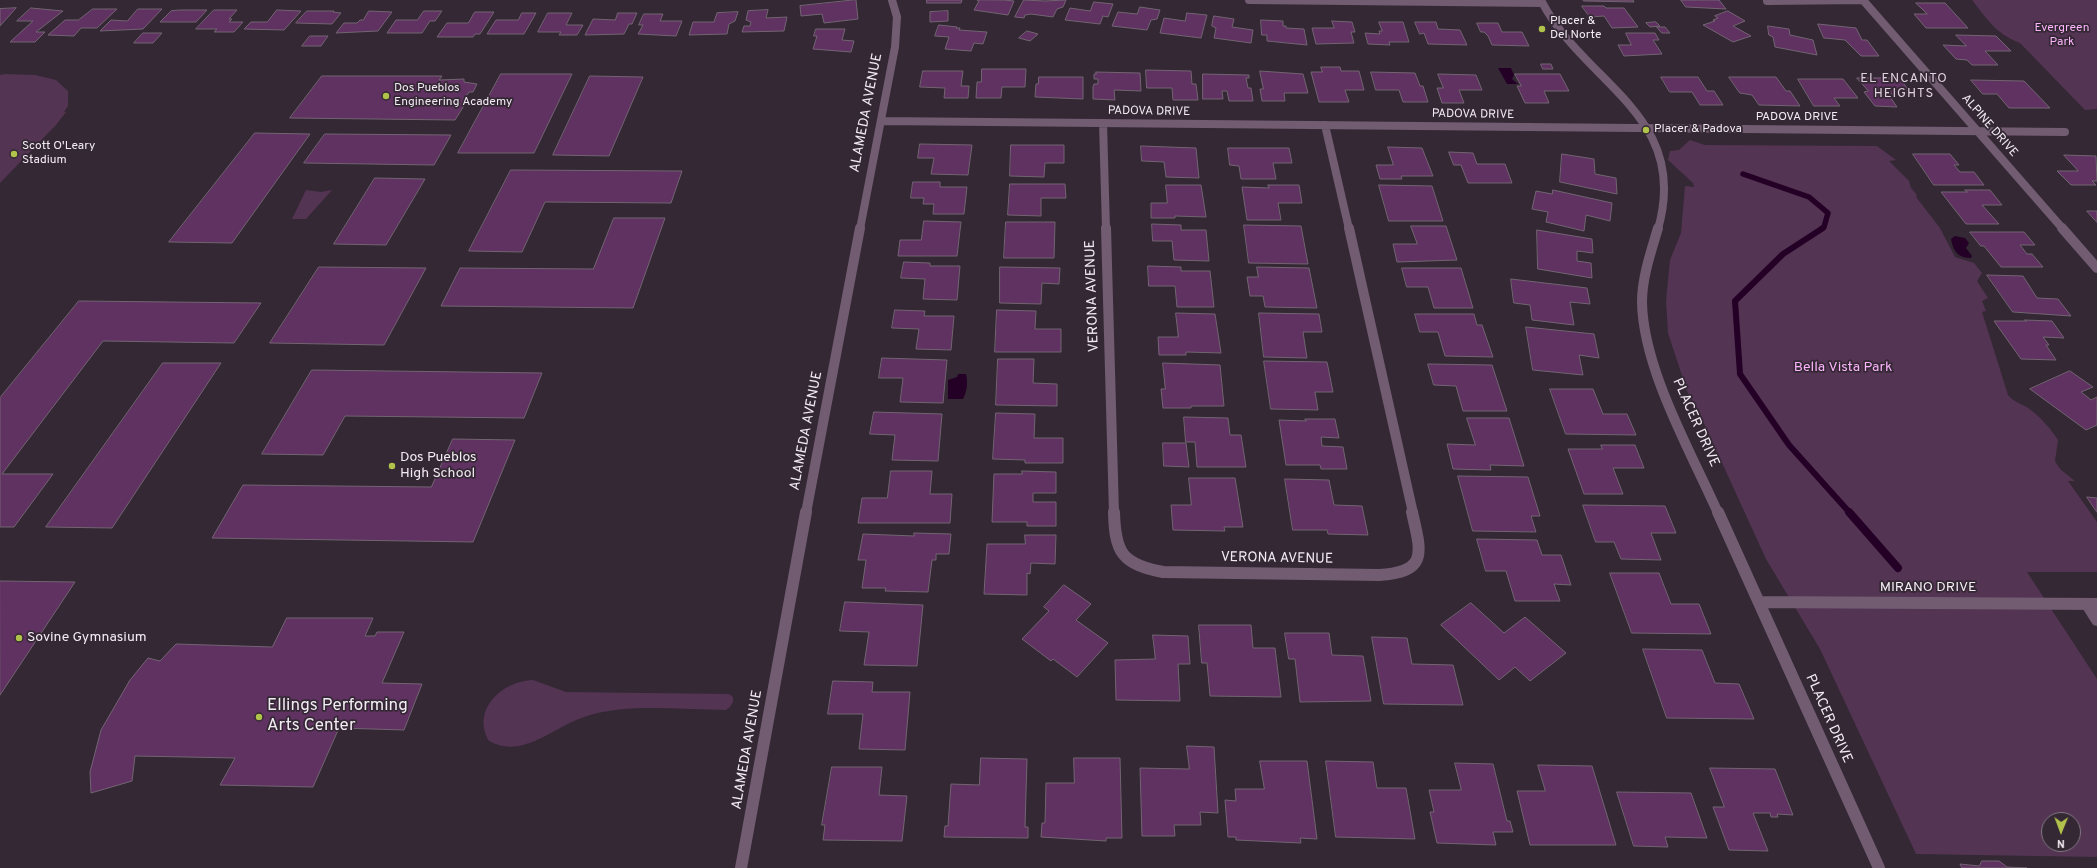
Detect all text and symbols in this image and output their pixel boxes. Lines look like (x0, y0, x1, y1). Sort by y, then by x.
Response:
place label: Placer & Del Norte (1550, 15, 1601, 43)
park label: Evergreen Park (2035, 22, 2089, 50)
marker: Placer & Del Norte (1537, 24, 1547, 34)
street label: ALAMEDA AVENUE (847, 52, 887, 174)
district label: EL ENCANTO HEIGHTS (1860, 71, 1948, 102)
place label: Dos Pueblos Engineering Academy (394, 82, 512, 110)
marker: Dos Pueblos Engineering Academy (381, 91, 391, 101)
street label: ALPINE DRIVE (1958, 92, 2020, 160)
street label: PADOVA DRIVE (1108, 104, 1190, 120)
street label: PADOVA DRIVE (1432, 107, 1514, 123)
street label: PADOVA DRIVE (1756, 111, 1838, 125)
place label: Placer & Padova (1654, 123, 1742, 137)
marker: Placer & Padova (1641, 125, 1651, 135)
place label: Scott O'Leary Stadium (22, 140, 95, 168)
marker: Scott O'Leary Stadium (9, 149, 19, 159)
street label: VERONA AVENUE (1083, 240, 1103, 352)
park label: Bella Vista Park (1794, 360, 1892, 376)
street label: ALAMEDA AVENUE (787, 370, 827, 492)
street label: PLACER DRIVE (1668, 376, 1722, 470)
place label: Dos Pueblos High School (400, 450, 477, 482)
marker: Dos Pueblos High School (387, 461, 397, 471)
street label: VERONA AVENUE (1221, 550, 1333, 568)
street label: MIRANO DRIVE (1880, 580, 1976, 596)
place label: Sovine Gymnasium (27, 630, 147, 646)
marker: Sovine Gymnasium (14, 633, 24, 643)
street label: PLACER DRIVE (1801, 672, 1855, 766)
street label: ALAMEDA AVENUE (729, 689, 767, 811)
place label: Ellings Performing Arts Center (267, 697, 408, 737)
marker: Ellings Performing Arts Center (254, 712, 264, 722)
north arrow (2041, 812, 2081, 852)
text: N (2057, 836, 2065, 850)

